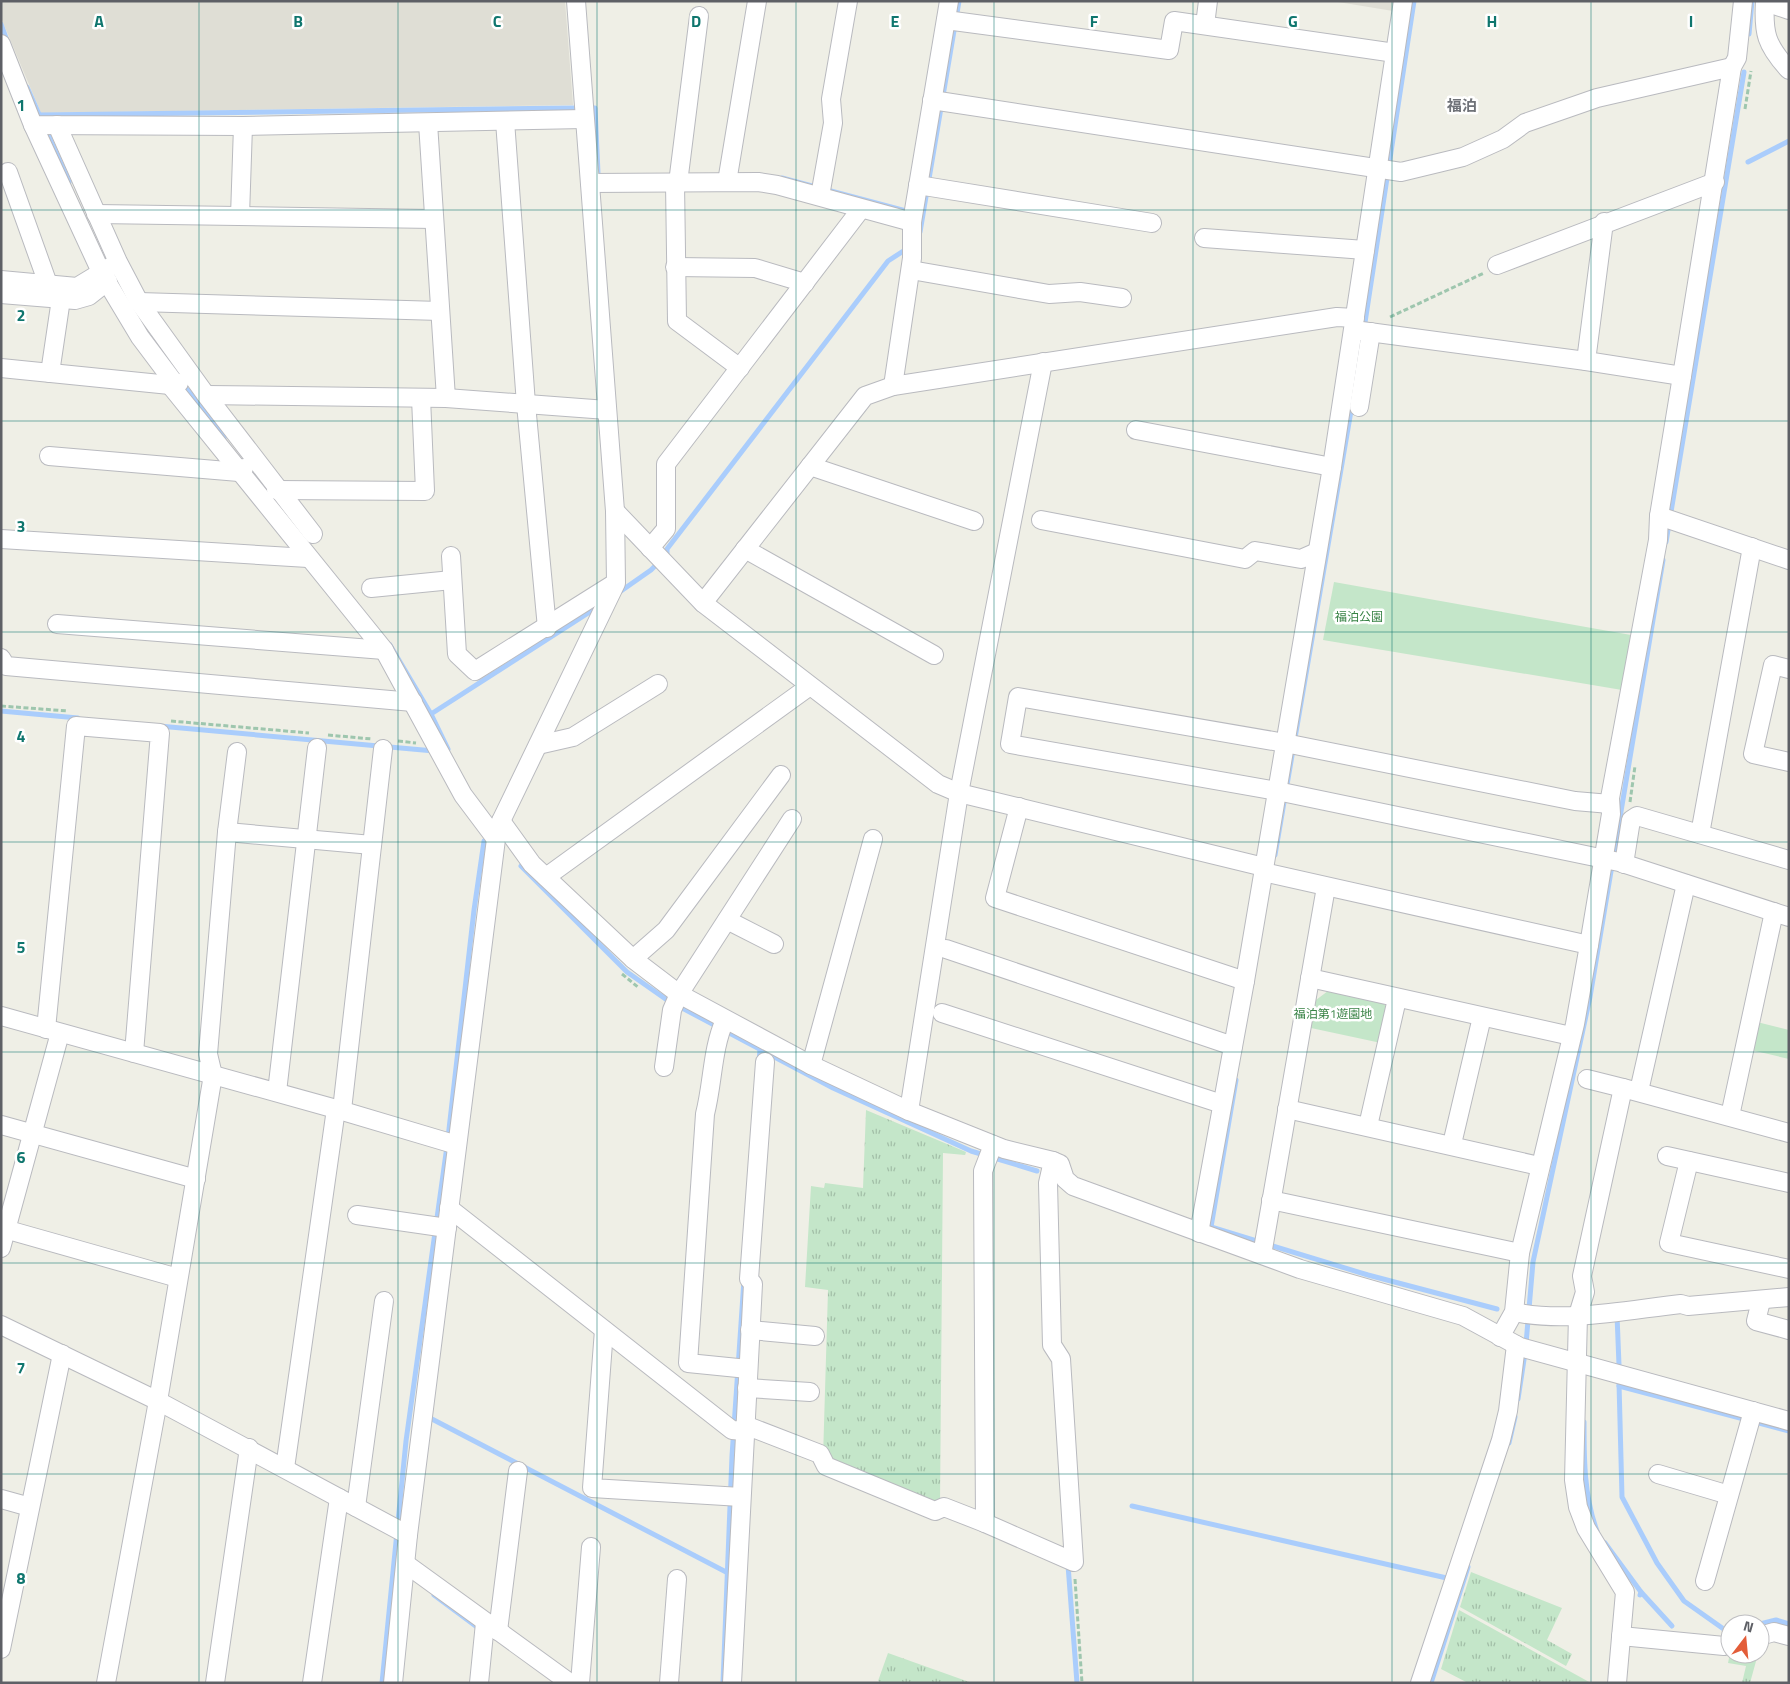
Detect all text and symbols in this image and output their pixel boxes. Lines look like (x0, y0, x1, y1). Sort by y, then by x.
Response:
text: A (94, 9, 104, 33)
text: B (293, 9, 303, 33)
text: C (493, 9, 502, 33)
text: D (691, 9, 701, 33)
text: E (891, 9, 900, 33)
text: F (1090, 9, 1099, 33)
text: G (1288, 9, 1298, 33)
text: H (1487, 9, 1497, 33)
text: I (1689, 9, 1693, 33)
text: 1 (17, 93, 25, 117)
district label: 福泊 (1446, 94, 1477, 117)
text: 2 (17, 303, 25, 327)
text: 3 (17, 514, 25, 538)
park label: 福泊公園 (1335, 607, 1383, 626)
text: 4 (17, 724, 26, 748)
text: 5 (17, 935, 26, 959)
park label: 福泊第1遊園地 (1294, 1004, 1372, 1023)
text: 6 (17, 1145, 26, 1169)
text: 7 (17, 1356, 25, 1380)
text: 8 (17, 1566, 26, 1590)
north arrow (1720, 1614, 1770, 1664)
text: N (1741, 1615, 1756, 1637)

